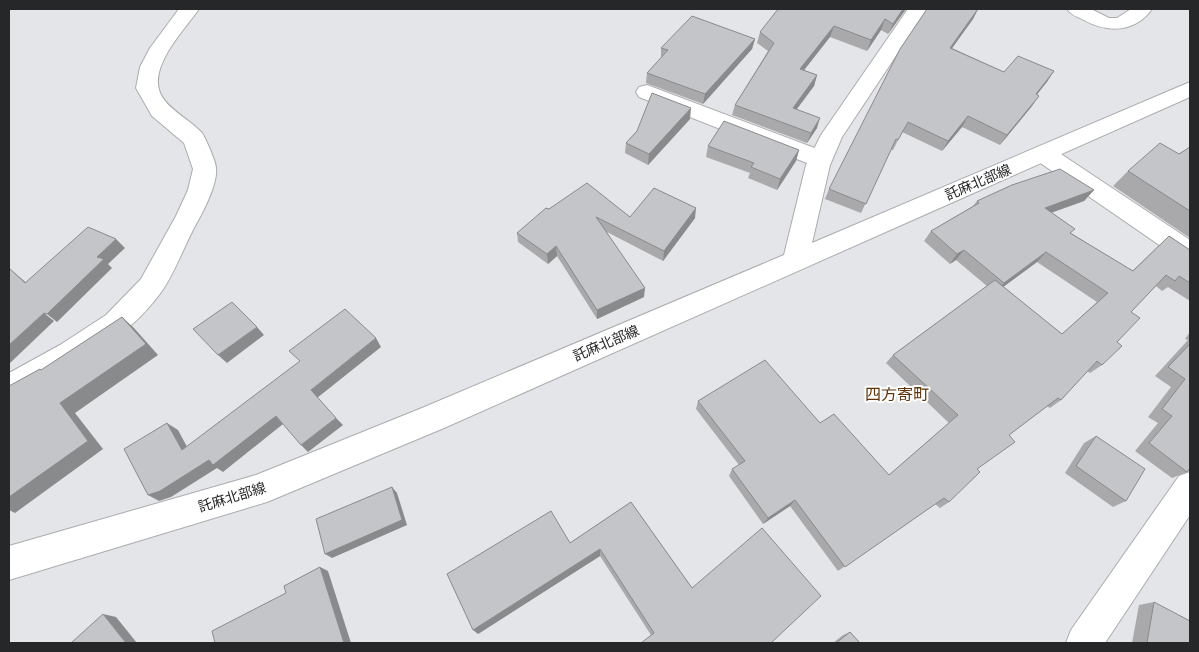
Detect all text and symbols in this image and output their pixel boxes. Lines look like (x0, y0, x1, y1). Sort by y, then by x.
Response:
street label: 託麻北部線 (942, 159, 1014, 205)
street label: 託麻北部線 (570, 320, 642, 366)
district label: 四方寄町 (865, 383, 929, 405)
street label: 託麻北部線 (196, 477, 268, 517)

